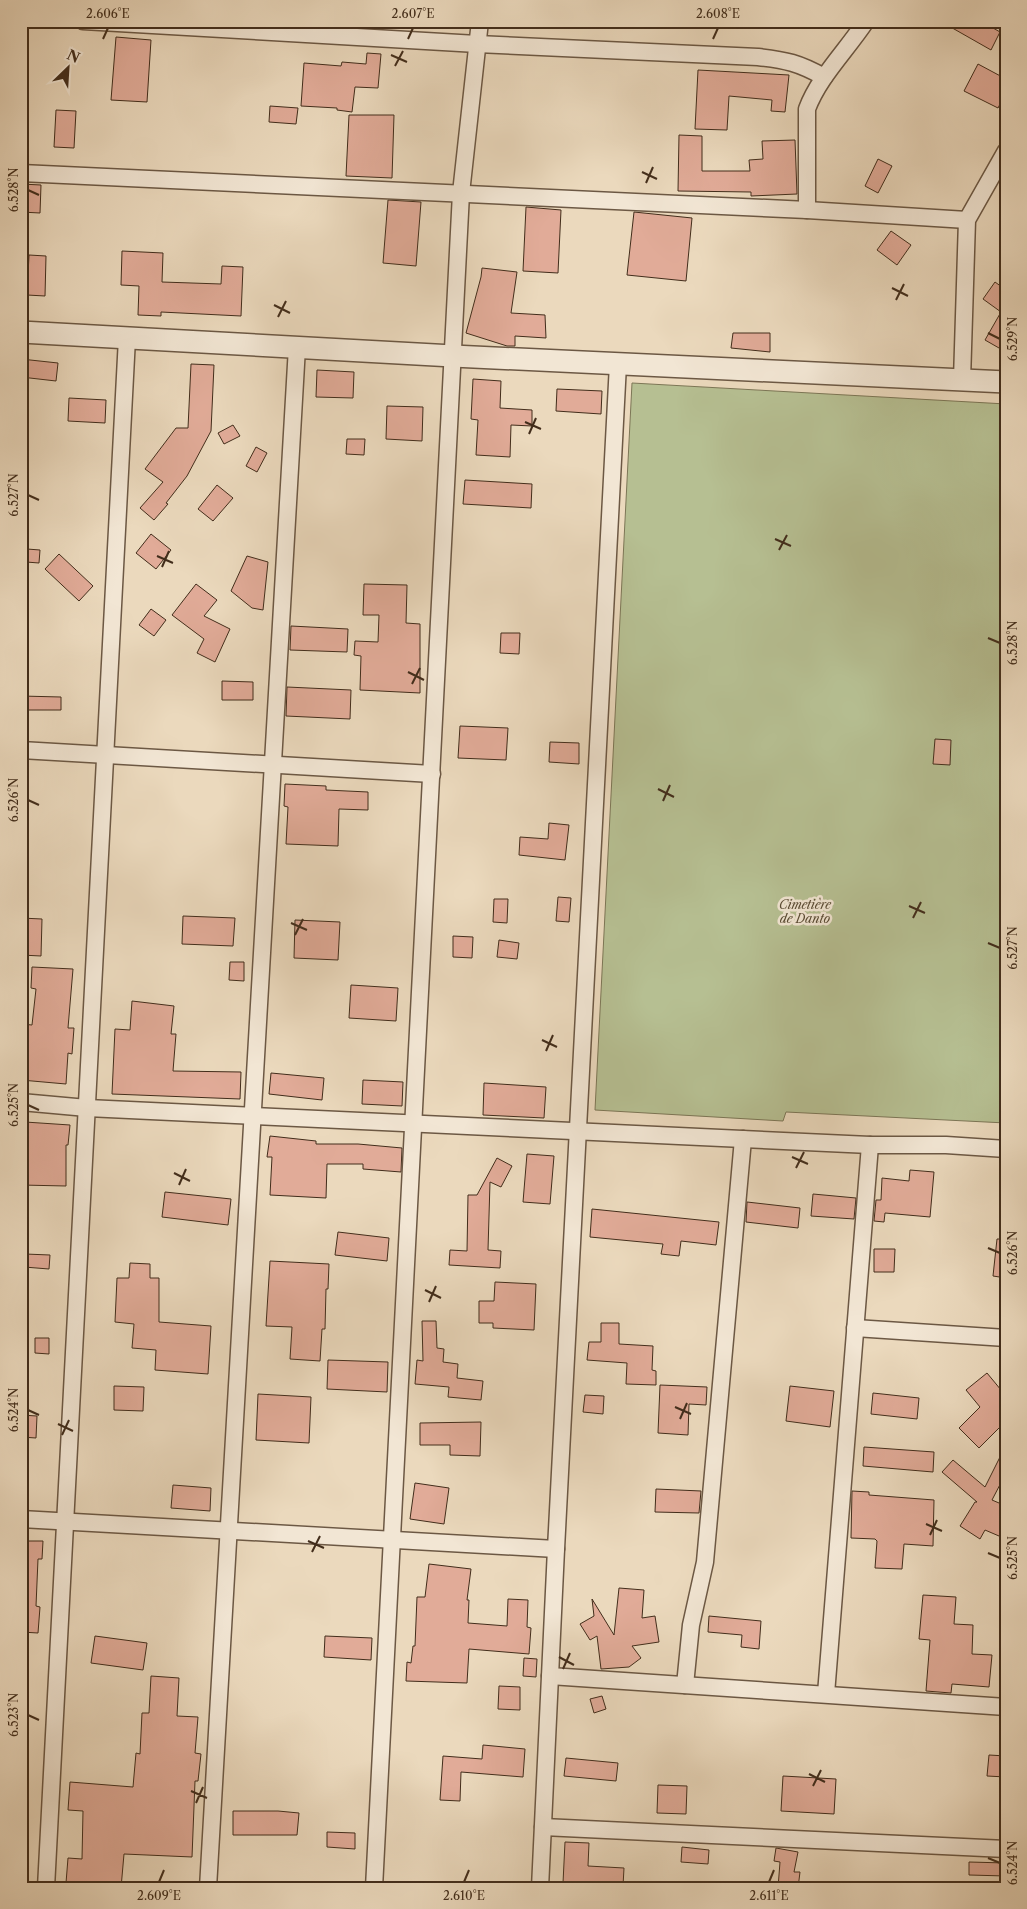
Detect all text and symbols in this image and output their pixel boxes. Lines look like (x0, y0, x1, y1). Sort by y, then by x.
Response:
text: 2.606°E (86, 6, 130, 21)
text: 2.607°E (392, 6, 434, 21)
text: 2.608°E (696, 6, 740, 21)
north arrow (42, 42, 92, 92)
text: N (64, 45, 83, 67)
text: 6.528°N (6, 168, 21, 212)
text: 6.529°N (1005, 317, 1020, 361)
text: 6.527°N (6, 473, 21, 517)
text: 6.528°N (1005, 621, 1020, 665)
text: 6.526°N (6, 778, 21, 822)
park label: Cimetière de Danto (779, 897, 832, 926)
text: 6.527°N (1005, 926, 1020, 970)
text: 6.525°N (6, 1083, 21, 1127)
text: 6.526°N (1005, 1231, 1020, 1275)
text: 6.524°N (6, 1388, 21, 1432)
text: 6.525°N (1005, 1536, 1020, 1580)
text: 6.523°N (6, 1693, 21, 1737)
text: 6.524°N (1005, 1841, 1020, 1885)
text: 2.609°E (137, 1888, 181, 1903)
text: 2.610°E (443, 1888, 485, 1903)
text: 2.611°E (749, 1888, 789, 1903)

